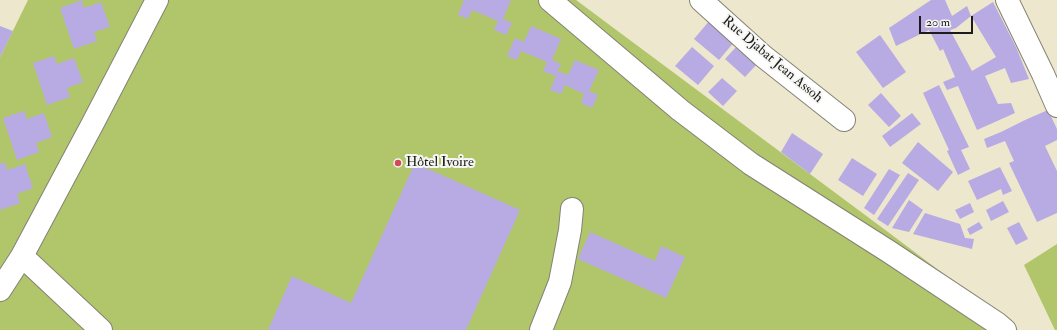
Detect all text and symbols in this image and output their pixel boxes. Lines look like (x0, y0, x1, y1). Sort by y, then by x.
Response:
scale bar (921, 8, 975, 34)
street label: Rue Djabat Jean Assoh (718, 13, 826, 107)
text: 20 m (926, 15, 950, 30)
place label: Hôtel Ivoire (406, 155, 474, 171)
marker: Hôtel Ivoire (393, 158, 403, 168)

